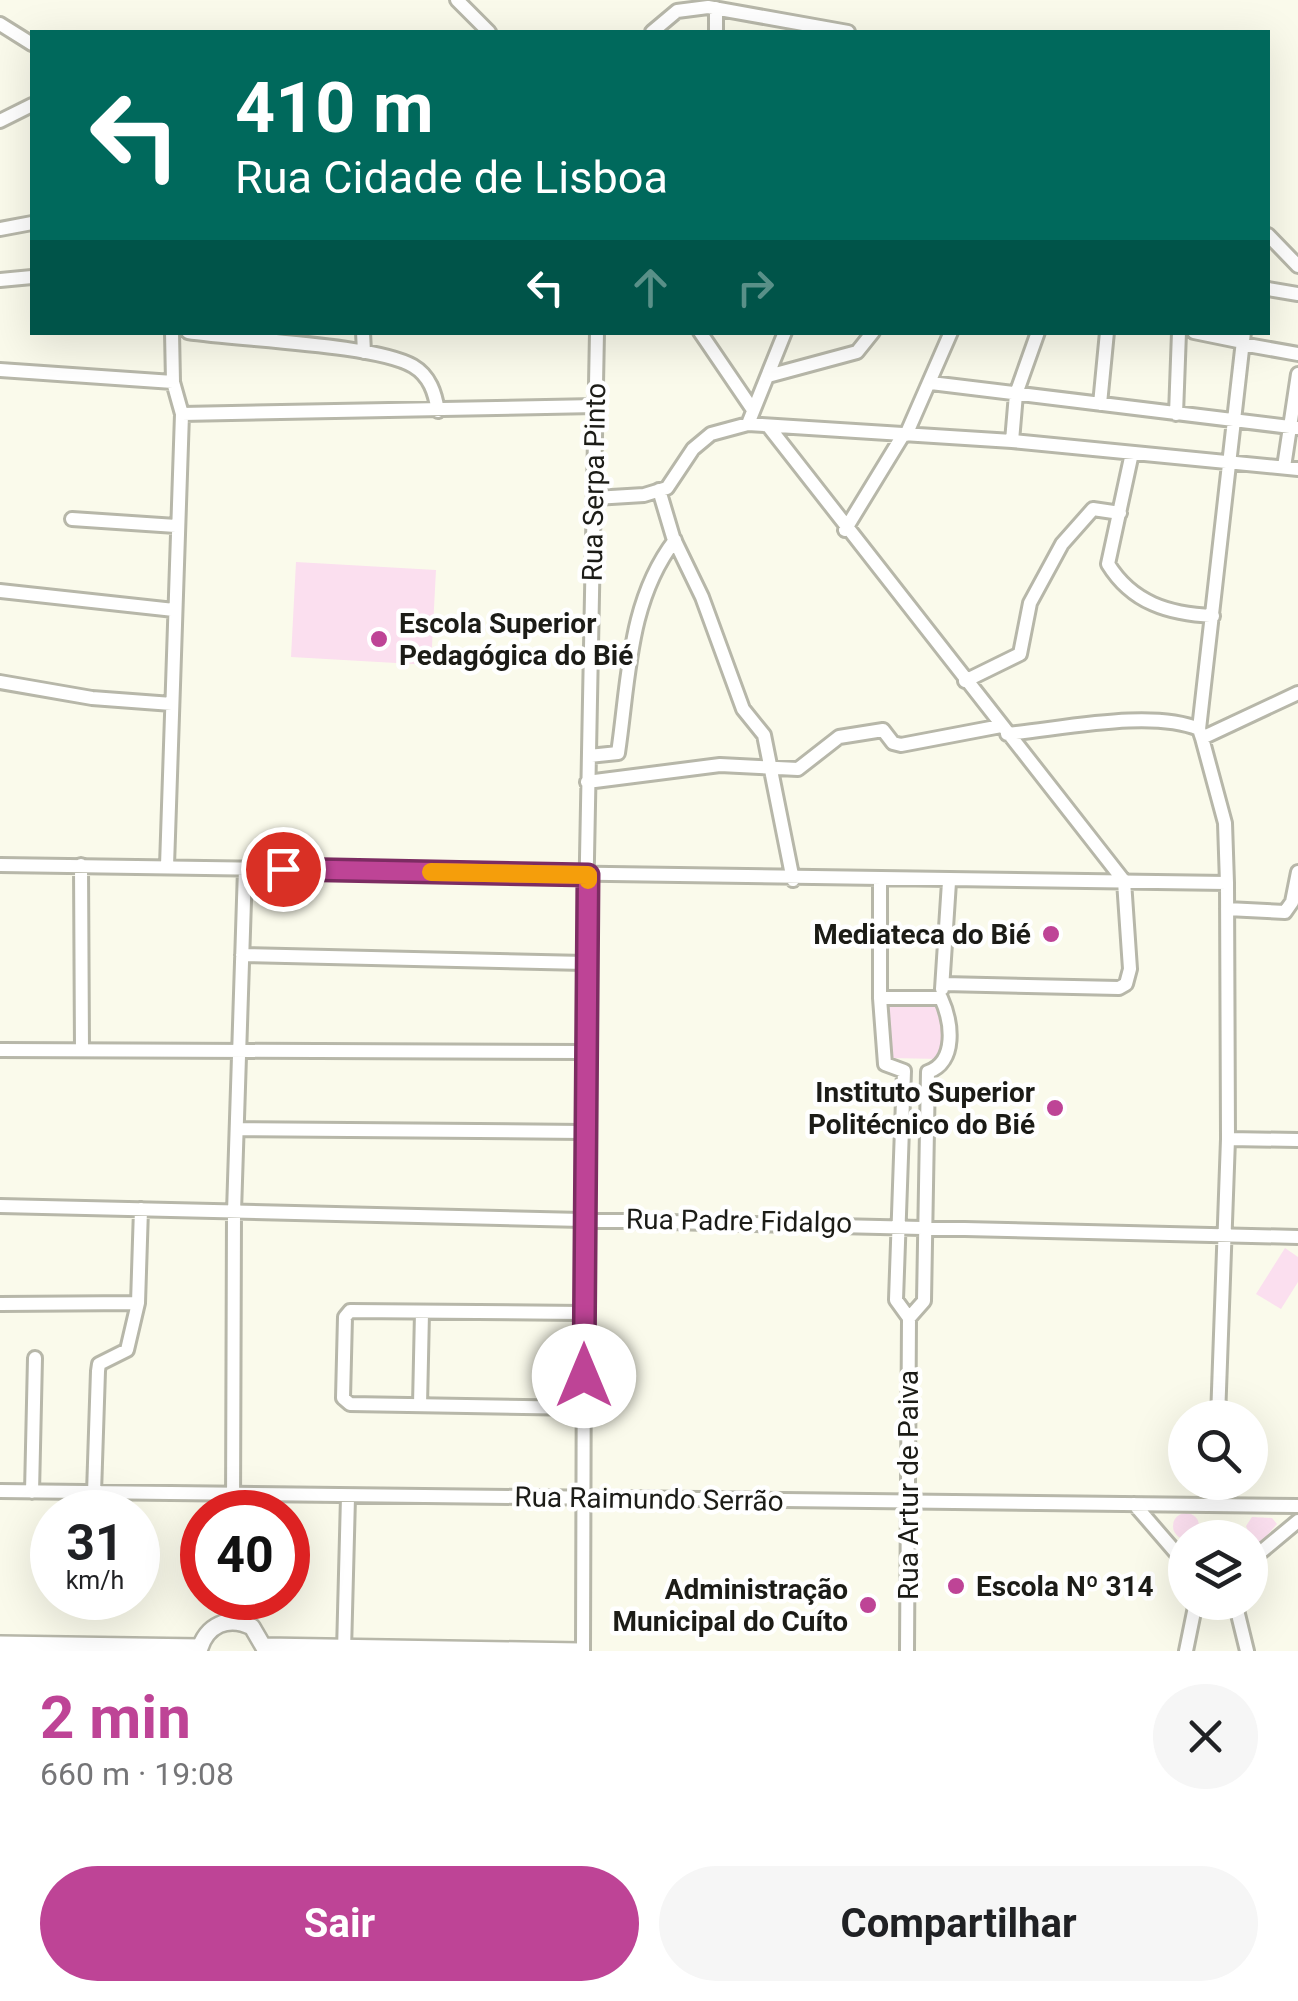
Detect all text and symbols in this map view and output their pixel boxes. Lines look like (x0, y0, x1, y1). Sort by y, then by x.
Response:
text: 410 m (235, 67, 434, 149)
icon: left (70, 70, 200, 200)
text: Rua Cidade de Lisboa (235, 151, 668, 204)
icon: left (518, 260, 573, 315)
icon: ahead (623, 260, 678, 315)
icon: right (728, 260, 783, 315)
street label: Rua Serpa Pinto (576, 382, 612, 582)
place label: Escola Superior Pedagógica do Bié (399, 607, 633, 672)
marker: Escola Superior Pedagógica do Bié (368, 628, 390, 650)
pin (241, 827, 326, 912)
icon: arrive (256, 842, 311, 897)
place label: Mediateca do Bié (813, 918, 1031, 951)
marker: Mediateca do Bié (1040, 923, 1062, 945)
place label: Instituto Superior Politécnico do Bié (808, 1076, 1035, 1141)
marker: Instituto Superior Politécnico do Bié (1044, 1097, 1066, 1119)
street label: Rua Padre Fidalgo (626, 1203, 852, 1239)
position arrow (532, 1324, 636, 1428)
street label: Rua Artur de Paiva (892, 1370, 925, 1600)
map controls (1168, 1400, 1268, 1620)
button: search (1168, 1400, 1268, 1500)
street label: Rua Raimundo Serrão (514, 1480, 784, 1518)
speed limit sign: 40 (180, 1490, 310, 1620)
text: 31 (66, 1514, 124, 1572)
button: layers (1168, 1520, 1268, 1620)
text: km/h (66, 1566, 124, 1595)
place label: Escola Nº 314 (976, 1570, 1154, 1603)
place label: Administração Municipal do Cuíto (613, 1573, 848, 1638)
marker: Escola Nº 314 (945, 1575, 967, 1597)
marker: Administração Municipal do Cuíto (857, 1594, 879, 1616)
text: 2 min (40, 1682, 191, 1753)
button: close (1153, 1684, 1258, 1789)
text: 660 m · 19:08 (40, 1755, 234, 1793)
button: Sair (40, 1866, 639, 1981)
button: Compartilhar (659, 1866, 1258, 1981)

